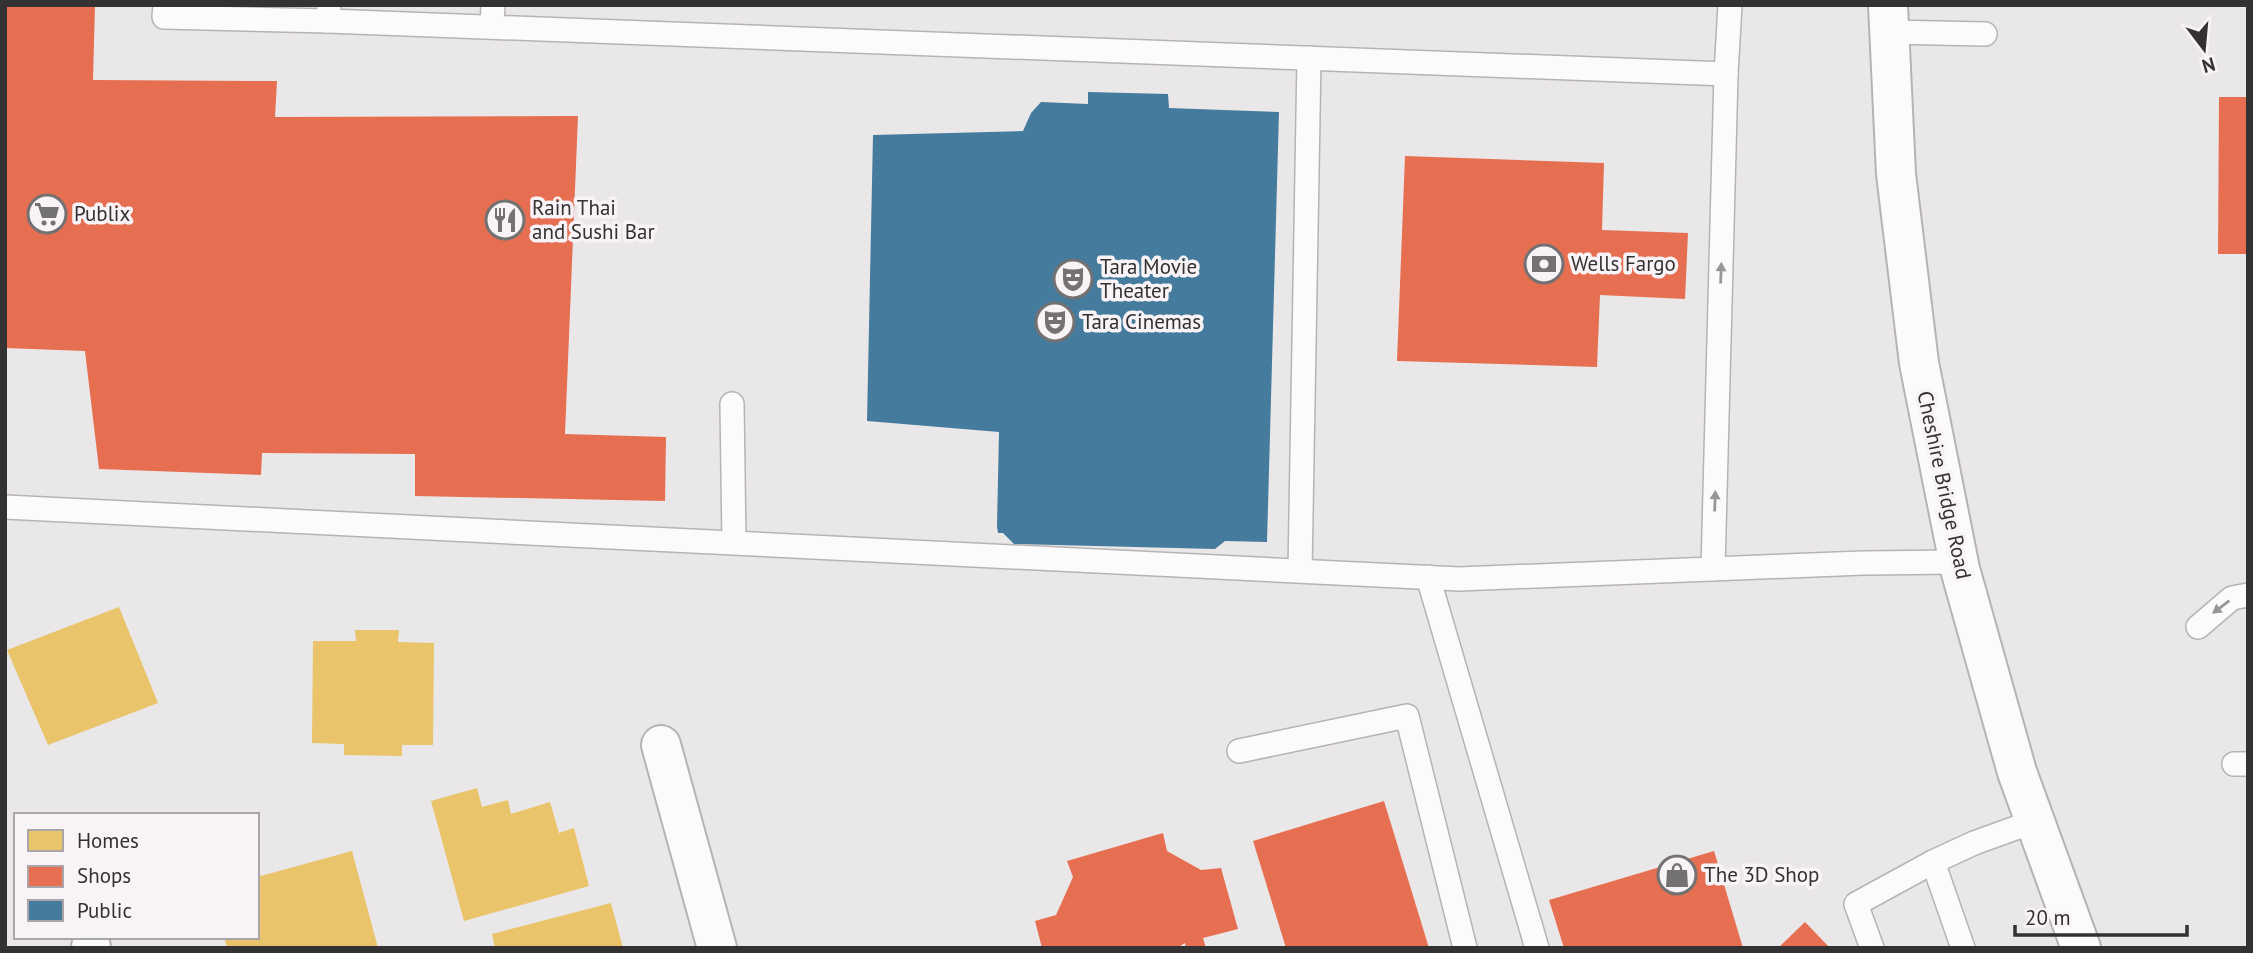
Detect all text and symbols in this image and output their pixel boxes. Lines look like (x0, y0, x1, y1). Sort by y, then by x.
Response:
north arrow (2169, 14, 2239, 84)
text: N (2199, 52, 2218, 79)
supermarket icon: Publix (26, 193, 68, 235)
place label: Rain Thai and Sushi Bar (532, 194, 655, 245)
restaurant icon: Rain Thai and Sushi Bar (484, 199, 526, 241)
place label: Publix (74, 200, 130, 227)
bank icon: Wells Fargo (1523, 243, 1565, 285)
place label: Wells Fargo (1571, 250, 1676, 277)
place label: Tara Movie Theater (1100, 253, 1197, 304)
theatre icon: Tara Movie Theater (1052, 258, 1094, 300)
one-way arrow (1715, 262, 1727, 284)
theatre icon: Tara Cinemas (1034, 301, 1076, 343)
place label: Tara Cinemas (1082, 308, 1201, 335)
street label: Cheshire Bridge Road (1911, 388, 1978, 582)
one-way arrow (1710, 489, 1721, 511)
one-way arrow (2211, 600, 2230, 614)
legend (14, 813, 259, 939)
text: Homes (77, 827, 139, 854)
shop icon: The 3D Shop (1656, 854, 1698, 896)
place label: The 3D Shop (1704, 861, 1819, 888)
text: Shops (77, 862, 131, 889)
scale bar (2015, 894, 2186, 938)
text: Public (77, 897, 132, 924)
text: 20 m (2025, 904, 2071, 931)

